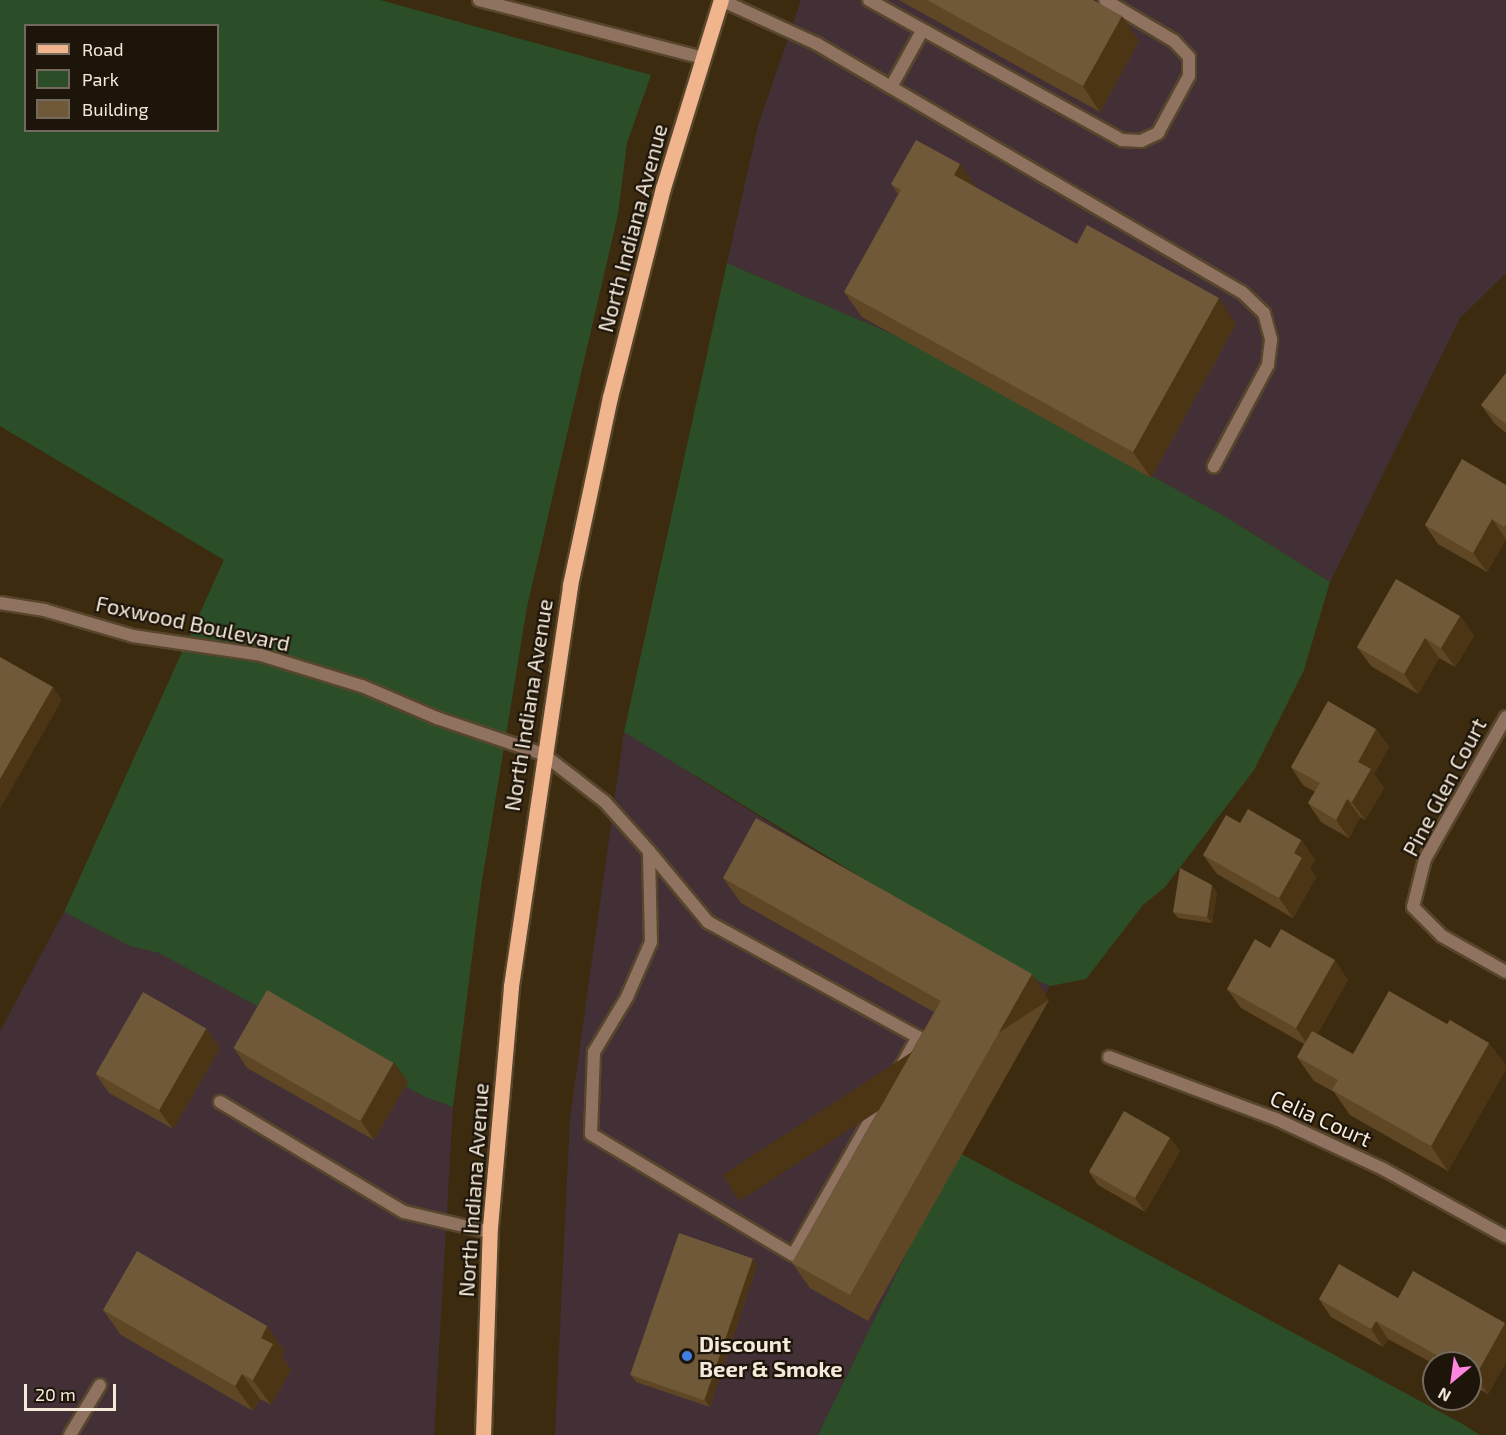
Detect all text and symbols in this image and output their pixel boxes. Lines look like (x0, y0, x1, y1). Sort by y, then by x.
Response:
legend (24, 24, 219, 132)
text: Road (82, 38, 123, 60)
text: Park (82, 68, 119, 90)
text: Building (82, 98, 149, 120)
street label: North Indiana Avenue (591, 121, 673, 335)
street label: Foxwood Boulevard (94, 590, 292, 656)
street label: North Indiana Avenue (498, 597, 558, 813)
street label: Pine Glen Court (1397, 713, 1491, 861)
street label: North Indiana Avenue (452, 1082, 494, 1298)
street label: Celia Court (1266, 1084, 1376, 1152)
place label: Discount Beer & Smoke (699, 1330, 843, 1382)
marker: Discount Beer & Smoke (680, 1349, 694, 1363)
north arrow (1422, 1351, 1482, 1411)
scale bar (27, 1372, 118, 1410)
text: 20 m (35, 1383, 76, 1405)
text: N (1434, 1384, 1454, 1407)

